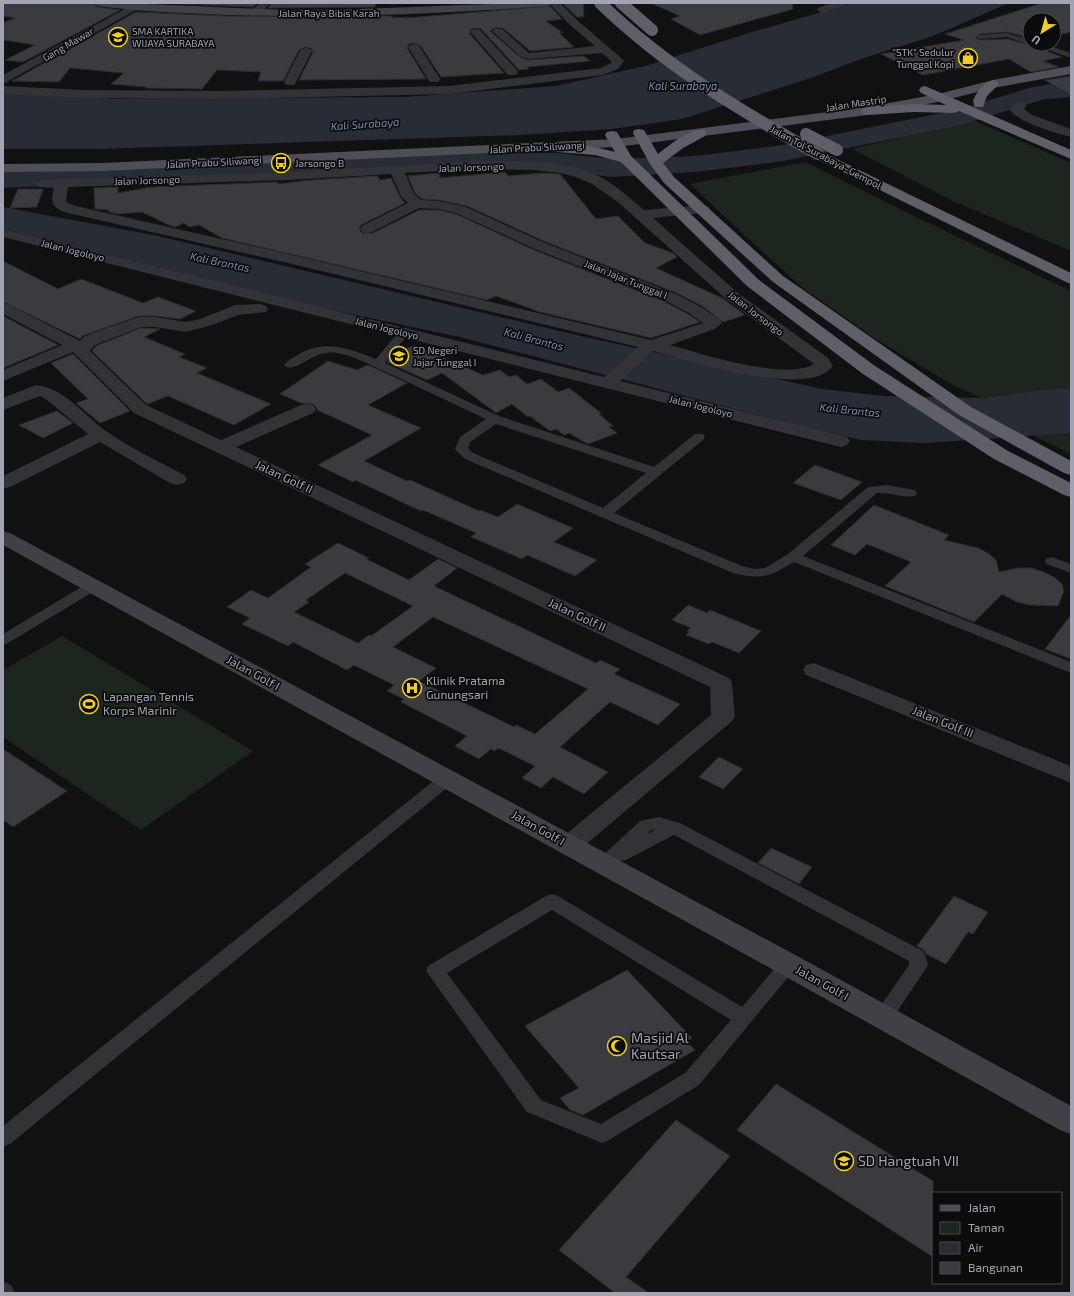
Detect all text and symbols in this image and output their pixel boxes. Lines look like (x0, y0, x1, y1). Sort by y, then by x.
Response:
street label: Jalan Raya Bibis Karah (279, 7, 380, 19)
north arrow (1022, 12, 1062, 52)
street label: Gang Mawar (40, 24, 96, 64)
place label: SMA KARTIKA WIJAYA SURABAYA (132, 25, 215, 49)
school or university icon: SMA KARTIKA WIJAYA SURABAYA (107, 26, 129, 48)
text: U (1029, 33, 1043, 48)
place label: "STK" Sedulur Tunggal Kopi (892, 46, 954, 70)
shop icon: "STK" Sedulur Tunggal Kopi (957, 47, 979, 69)
water label: Kali Surabaya (649, 79, 717, 93)
street label: Jalan Mastrip (825, 92, 887, 114)
water label: Kali Surabaya (330, 115, 400, 133)
street label: Jalan Tol Surabaya–Gempol (768, 123, 884, 191)
street label: Jalan Prabu Siliwangi (489, 139, 585, 155)
bus stop icon: Jarsongo B (270, 152, 292, 174)
street label: Jalan Prabu Siliwangi (166, 154, 262, 170)
place label: Jarsongo B (295, 157, 344, 169)
street label: Jalan Jorsongo (438, 160, 505, 174)
street label: Jalan Jorsongo (114, 173, 181, 187)
street label: Jalan Jogoloyo (40, 236, 106, 264)
water label: Kali Brantas (189, 249, 252, 274)
street label: Jalan Jajar Tunggal I (583, 257, 669, 301)
street label: Jalan Jorsongo (726, 288, 786, 338)
street label: Jalan Jogoloyo (354, 314, 420, 342)
water label: Kali Brantas (503, 324, 566, 353)
place label: SD Negeri Jajar Tunggal I (413, 344, 476, 368)
school or university icon: SD Negeri Jajar Tunggal I (388, 345, 410, 367)
street label: Jalan Jogoloyo (668, 392, 734, 420)
water label: Kali Brantas (819, 400, 881, 419)
street label: Jalan Golf II (254, 457, 315, 495)
street label: Jalan Golf II (547, 595, 608, 633)
street label: Jalan Golf I (225, 652, 282, 692)
place label: Klinik Pratama Gunungsari (426, 673, 505, 701)
hospital icon: Klinik Pratama Gunungsari (401, 677, 423, 699)
place label: Lapangan Tennis Korps Marinir (103, 689, 194, 717)
sports icon: Lapangan Tennis Korps Marinir (78, 693, 100, 715)
street label: Jalan Golf III (911, 702, 976, 740)
street label: Jalan Golf I (510, 807, 567, 847)
street label: Jalan Golf I (794, 962, 851, 1002)
place label: Masjid Al Kautsar (631, 1029, 690, 1062)
mosque icon: Masjid Al Kautsar (606, 1035, 628, 1057)
school or university icon: SD Hangtuah VII (833, 1150, 855, 1172)
place label: SD Hangtuah VII (858, 1152, 959, 1169)
legend (932, 1192, 1062, 1284)
text: Jalan (968, 1200, 996, 1214)
text: Taman (968, 1220, 1005, 1234)
text: Air (968, 1240, 983, 1254)
text: Bangunan (968, 1260, 1023, 1274)

